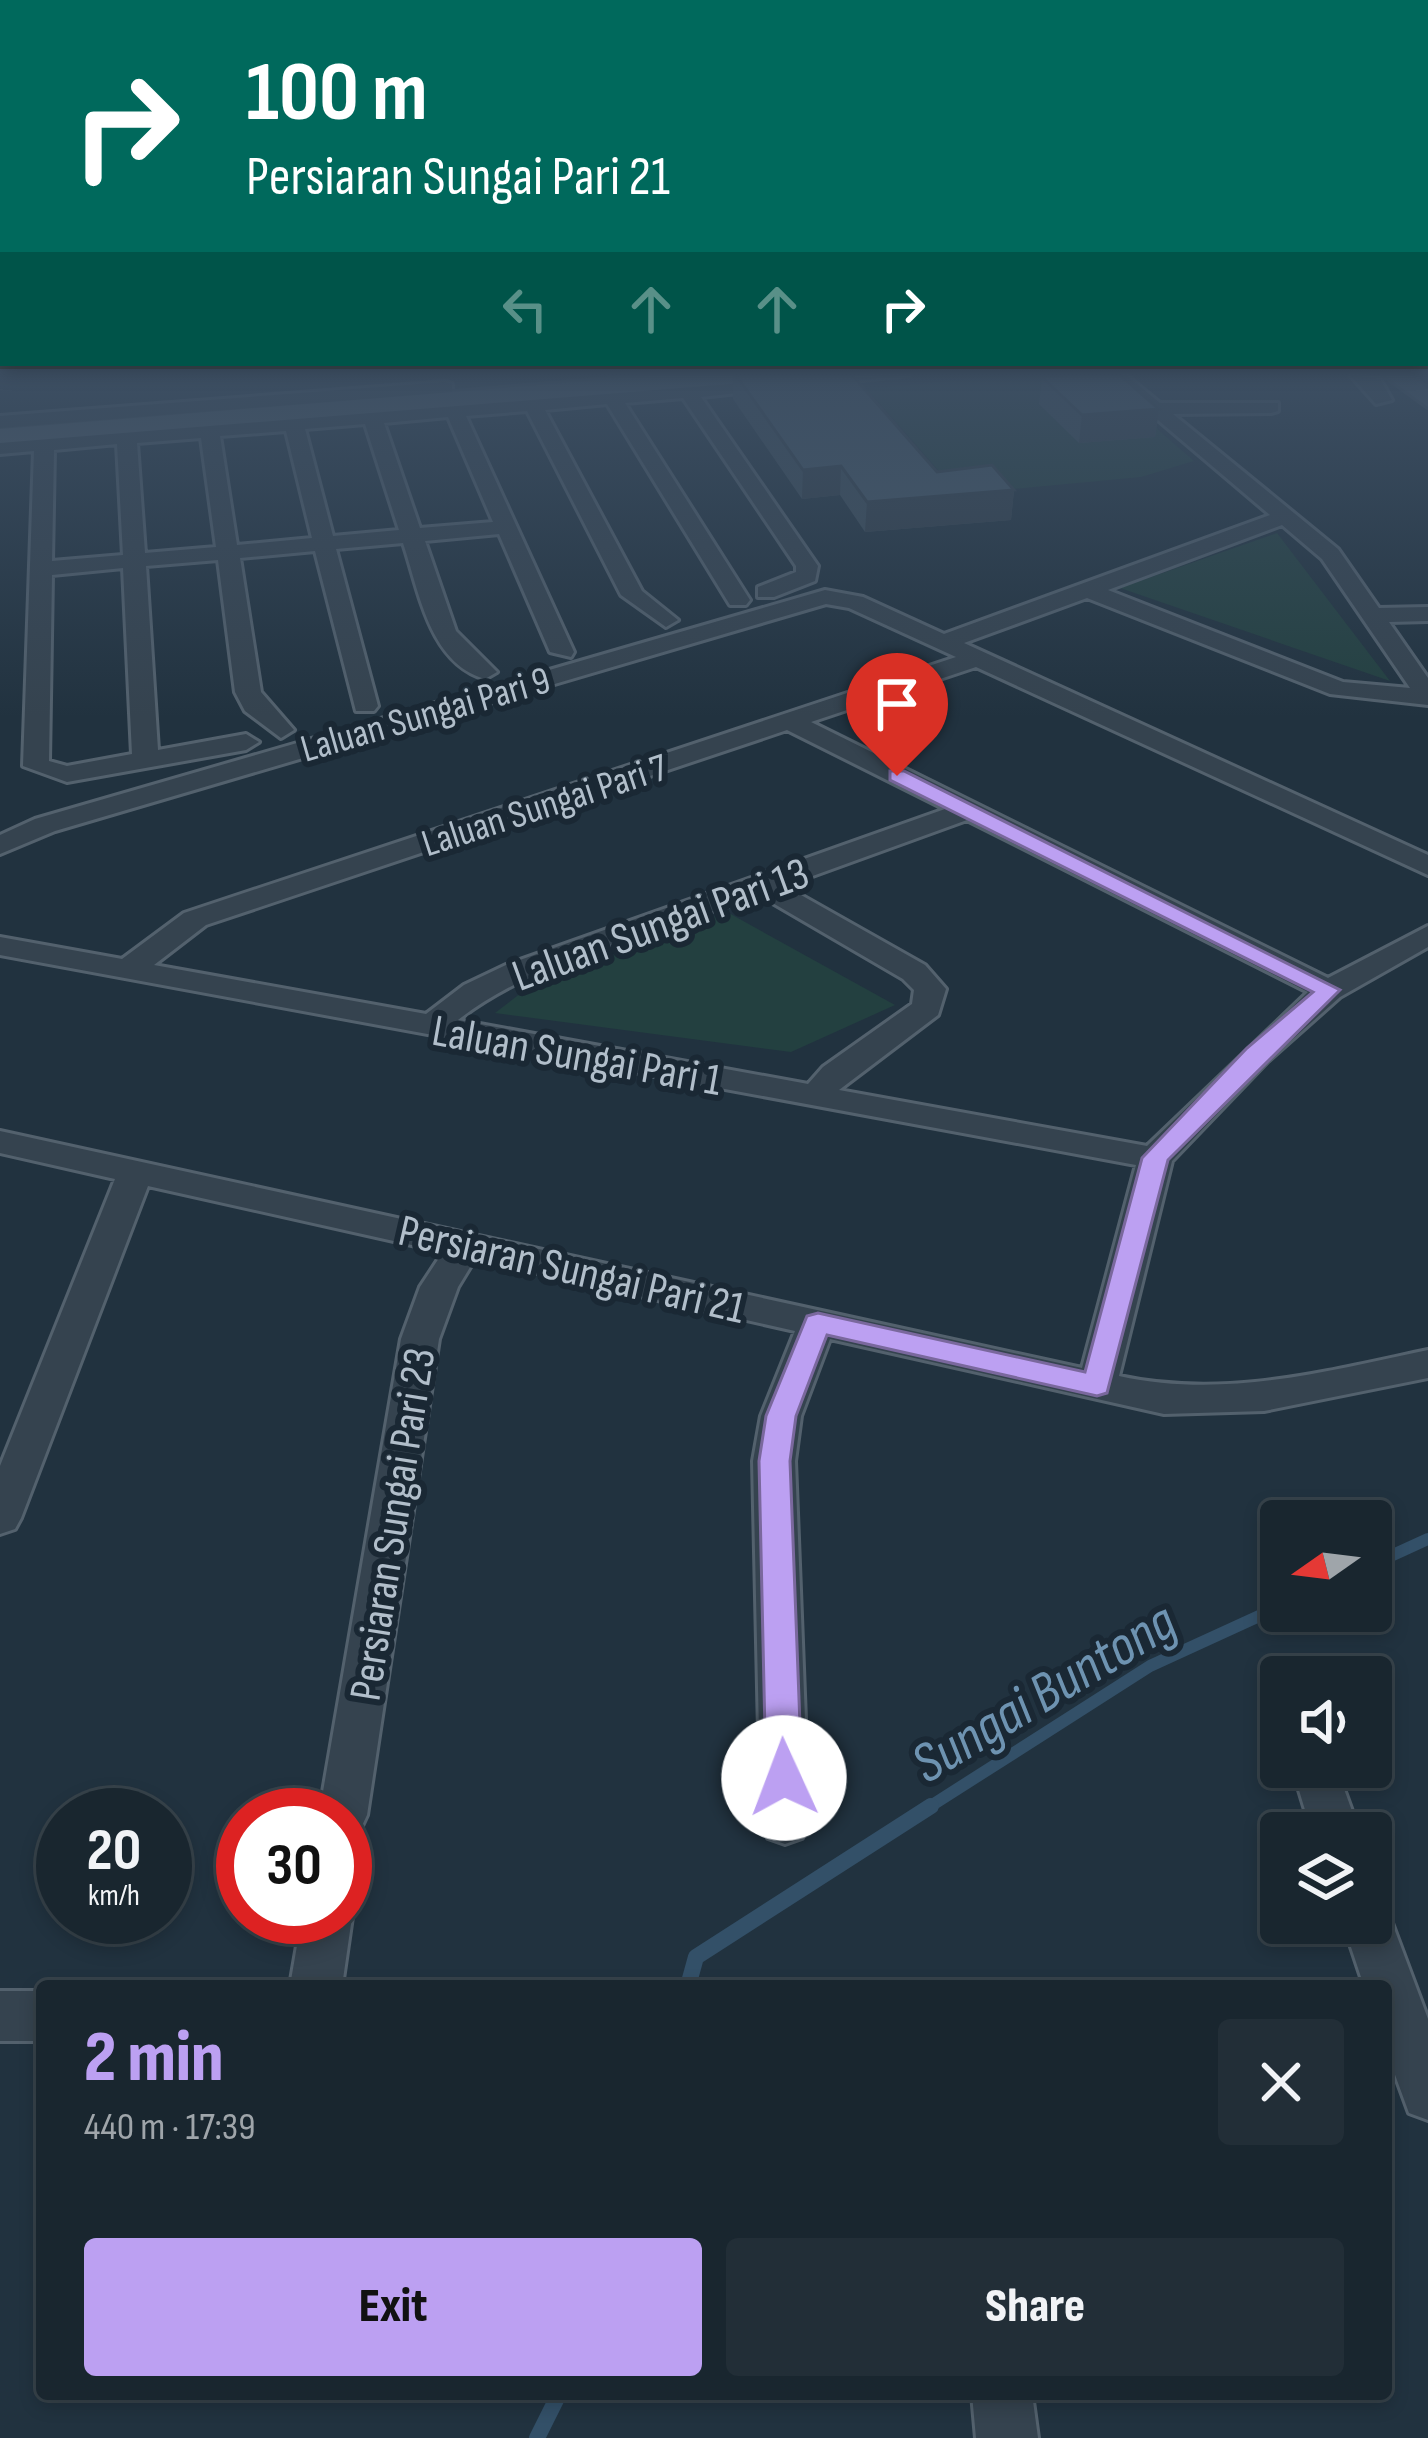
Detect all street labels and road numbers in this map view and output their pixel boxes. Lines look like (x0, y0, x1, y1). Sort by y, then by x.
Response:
street label: Laluan Sungai Pari 9 (296, 657, 556, 773)
street label: Laluan Sungai Pari 7 (416, 744, 674, 868)
street label: Laluan Sungai Pari 13 (505, 846, 816, 1004)
street label: Laluan Sungai Pari 1 (428, 1004, 726, 1109)
street label: Persiaran Sungai Pari 21 (393, 1204, 750, 1337)
street label: Persiaran Sungai Pari 23 (338, 1344, 449, 1705)

